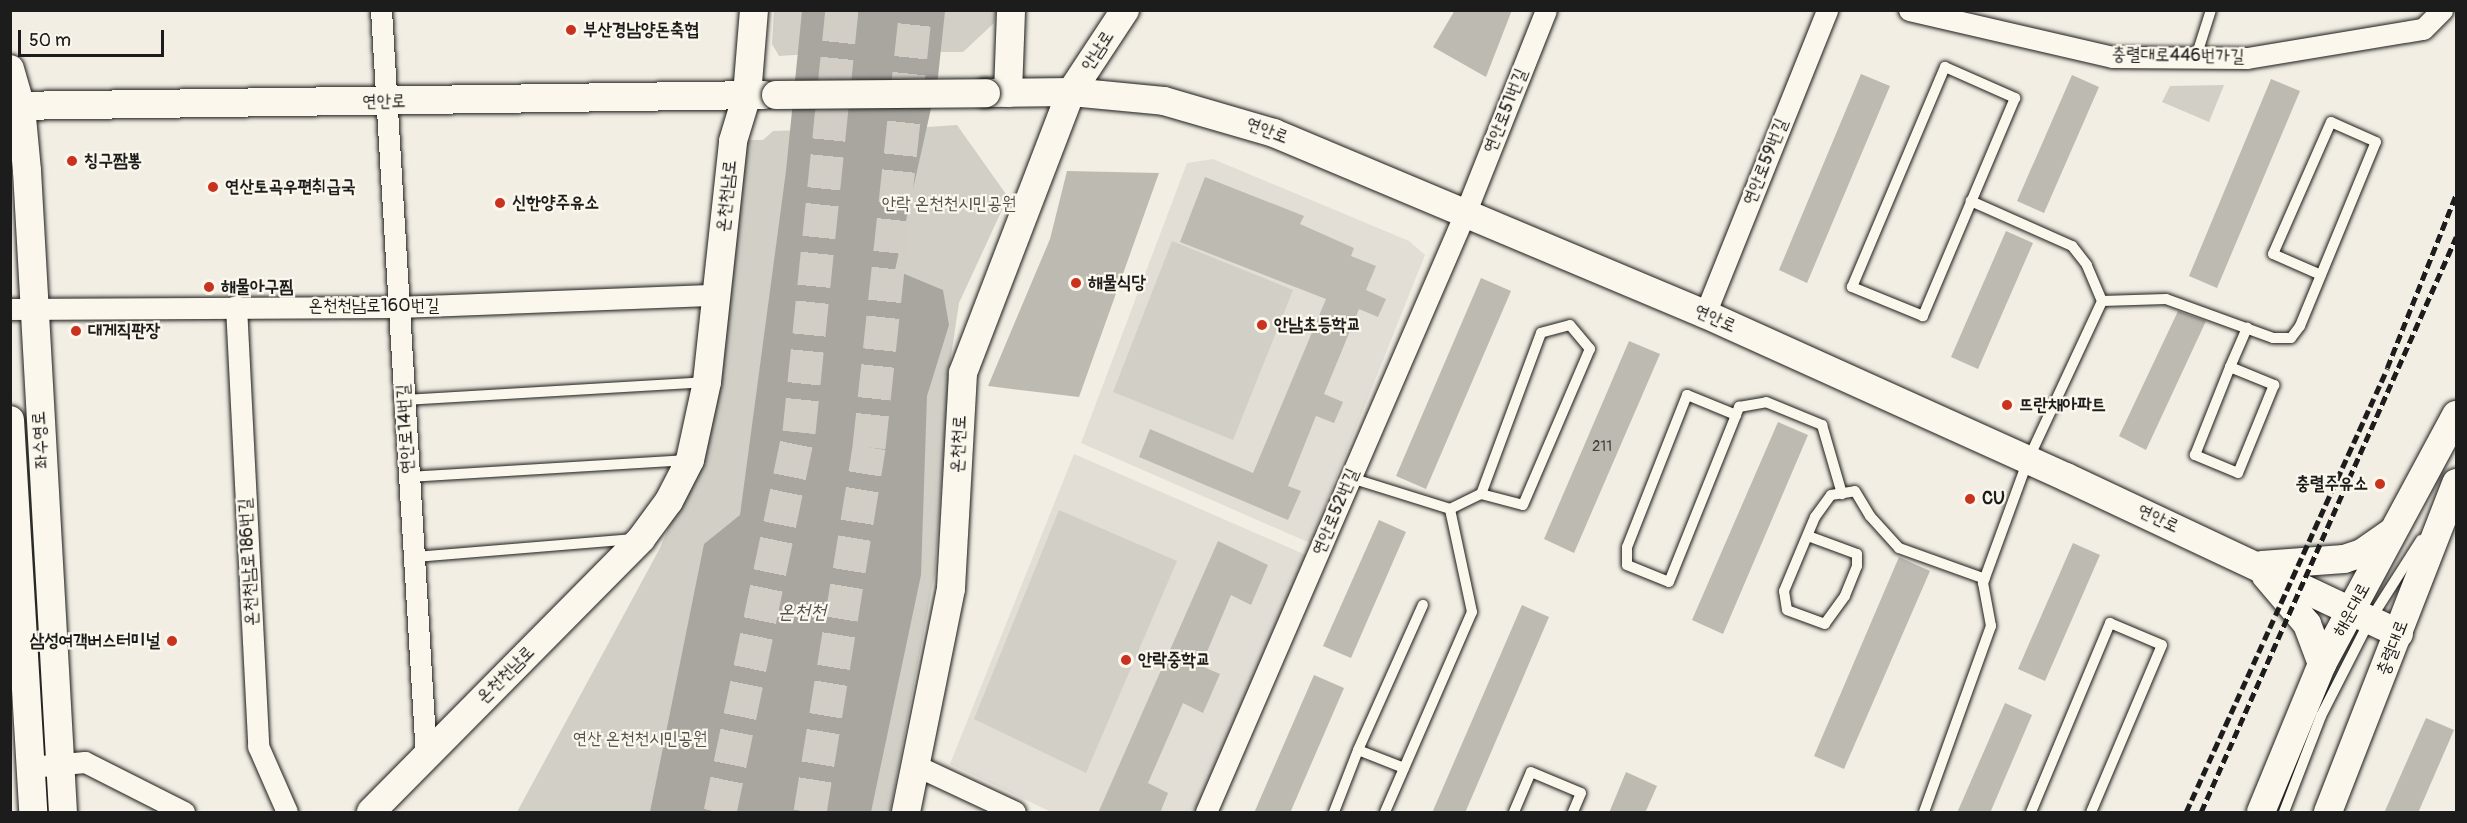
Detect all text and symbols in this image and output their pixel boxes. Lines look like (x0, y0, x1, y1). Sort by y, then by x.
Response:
scale bar (21, 18, 166, 56)
place label: 부산경남양돈축협 (583, 19, 699, 41)
marker: 부산경남양돈축협 (564, 23, 578, 37)
street label: 안남로 (1077, 27, 1119, 75)
text: 50 m (29, 29, 71, 52)
street label: 충렬대로446번가길 (2111, 44, 2245, 68)
street label: 연안로51번길 (1479, 66, 1533, 156)
street label: 연안로 (362, 91, 406, 113)
street label: 연안로 (1243, 113, 1291, 149)
street label: 연안로59번길 (1739, 116, 1793, 208)
place label: 칭구짬뽕 (84, 150, 142, 172)
marker: 칭구짬뽕 (65, 154, 79, 168)
street label: 온천천남로 (712, 159, 742, 233)
place label: 연산토곡우편취급국 (225, 176, 355, 198)
marker: 연산토곡우편취급국 (206, 180, 220, 194)
place label: 신한양주유소 (512, 192, 599, 214)
park label: 안락 온천천시민공원 (882, 193, 1016, 215)
marker: 신한양주유소 (493, 196, 507, 210)
place label: 해물식당 (1088, 272, 1146, 294)
place label: 해물아구찜 (221, 276, 293, 298)
marker: 해물식당 (1069, 276, 1083, 290)
marker: 해물아구찜 (202, 280, 216, 294)
street label: 온천천남로160번길 (308, 295, 440, 317)
street label: 연안로 (1691, 300, 1739, 338)
place label: 안남초등학교 (1274, 314, 1361, 336)
marker: 안남초등학교 (1255, 318, 1269, 332)
place label: 대게직판장 (88, 320, 160, 342)
marker: 대게직판장 (69, 324, 83, 338)
street label: 연안로14번길 (393, 384, 419, 474)
place label: 뜨란채아파트 (2019, 394, 2106, 416)
marker: 뜨란채아파트 (2000, 398, 2014, 412)
street label: 좌수영로 (28, 410, 54, 470)
street label: 온천천로 (947, 415, 971, 473)
house number: 211 (1592, 438, 1612, 456)
street label: 연안로52번길 (1308, 465, 1364, 559)
place label: 충렬주유소 (2296, 473, 2368, 495)
marker: 충렬주유소 (2373, 477, 2387, 491)
place label: CU (1982, 488, 2005, 510)
marker: CU (1963, 492, 1977, 506)
street label: 온천천남로186번길 (235, 498, 263, 626)
street label: 연안로 (2134, 500, 2182, 538)
street label: 해운대로 (2329, 579, 2375, 641)
water label: 온천천 (778, 599, 826, 623)
street label: 충렬대로 (2373, 617, 2413, 679)
place label: 삼성여객버스터미널 (30, 630, 160, 652)
marker: 삼성여객버스터미널 (165, 634, 179, 648)
street label: 온천천남로 (473, 642, 539, 708)
place label: 안락중학교 (1138, 649, 1210, 671)
marker: 안락중학교 (1119, 653, 1133, 667)
park label: 연산 온천천시민공원 (573, 728, 707, 750)

